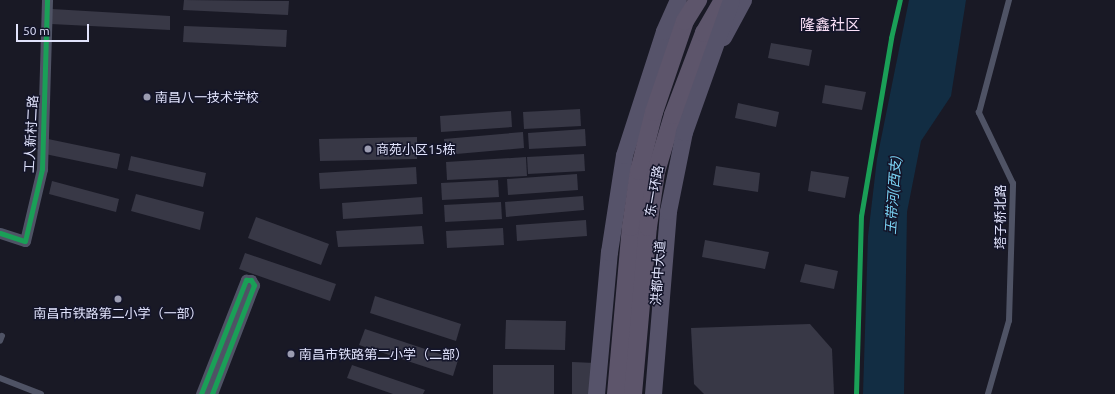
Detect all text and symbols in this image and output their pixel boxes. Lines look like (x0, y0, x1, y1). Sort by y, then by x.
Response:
scale bar (18, 16, 91, 42)
district label: 隆鑫社区 (800, 16, 860, 34)
text: 50 m (23, 24, 50, 37)
place label: 南昌八一技术学校 (155, 89, 259, 105)
marker: 南昌八一技术学校 (142, 92, 152, 102)
street label: 工人新村二路 (21, 95, 41, 173)
place label: 商苑小区15栋 (376, 141, 456, 157)
marker: 商苑小区15栋 (363, 144, 373, 154)
water label: 玉带河(西支) (882, 155, 904, 235)
street label: 东一环路 (642, 164, 666, 218)
street label: 塔子桥北路 (992, 185, 1008, 249)
street label: 洪都中大道 (648, 240, 668, 306)
marker: 南昌市铁路第二小学（一部） (113, 294, 123, 304)
place label: 南昌市铁路第二小学（一部） (34, 305, 202, 321)
place label: 南昌市铁路第二小学（二部） (299, 346, 468, 362)
marker: 南昌市铁路第二小学（二部） (286, 349, 296, 359)

